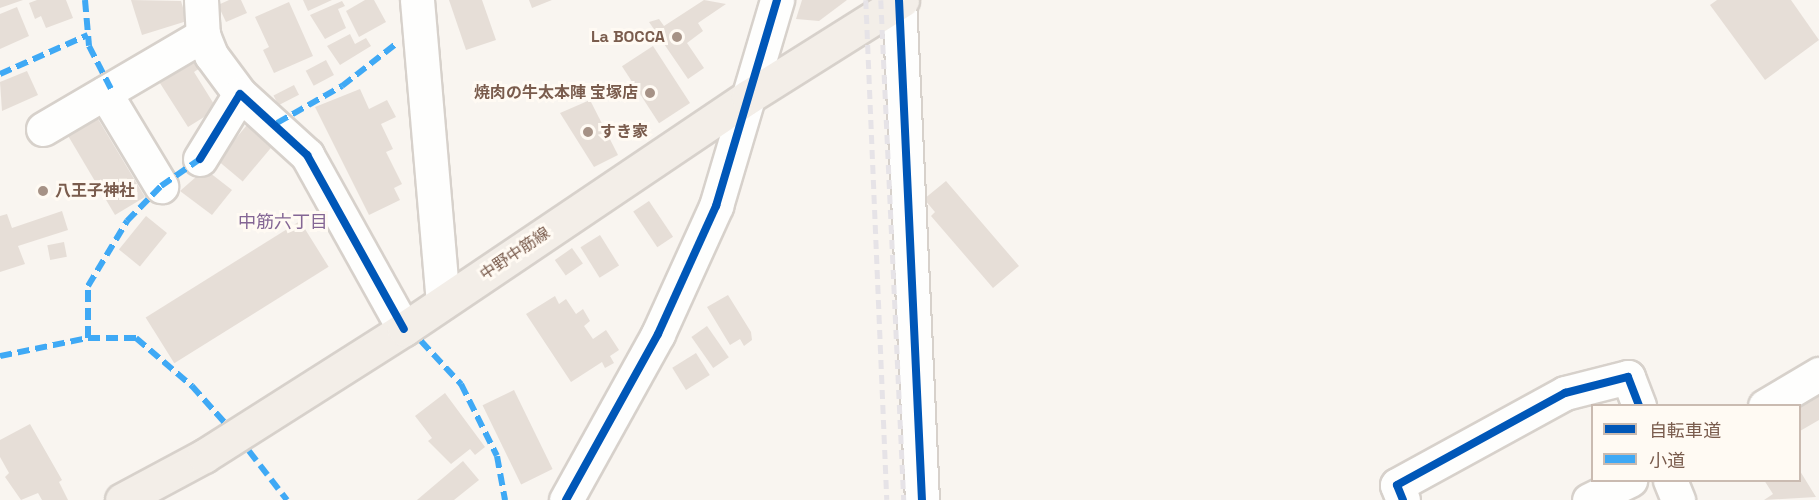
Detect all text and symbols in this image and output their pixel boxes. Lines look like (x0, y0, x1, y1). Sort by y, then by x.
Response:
place label: La BOCCA (591, 27, 665, 47)
marker: La BOCCA (670, 30, 684, 44)
place label: 焼肉の牛太本陣 宝塚店 (474, 83, 638, 103)
marker: 焼肉の牛太本陣 宝塚店 (643, 86, 657, 100)
place label: すき家 (600, 122, 648, 142)
marker: すき家 (581, 125, 595, 139)
place label: 八王子神社 (55, 181, 135, 201)
marker: 八王子神社 (36, 184, 50, 198)
district label: 中筋六丁目 (238, 211, 328, 233)
street label: 中野中筋線 (476, 224, 554, 284)
legend (1591, 404, 1801, 482)
text: 自転車道 (1649, 419, 1721, 442)
text: 小道 (1649, 449, 1685, 472)

